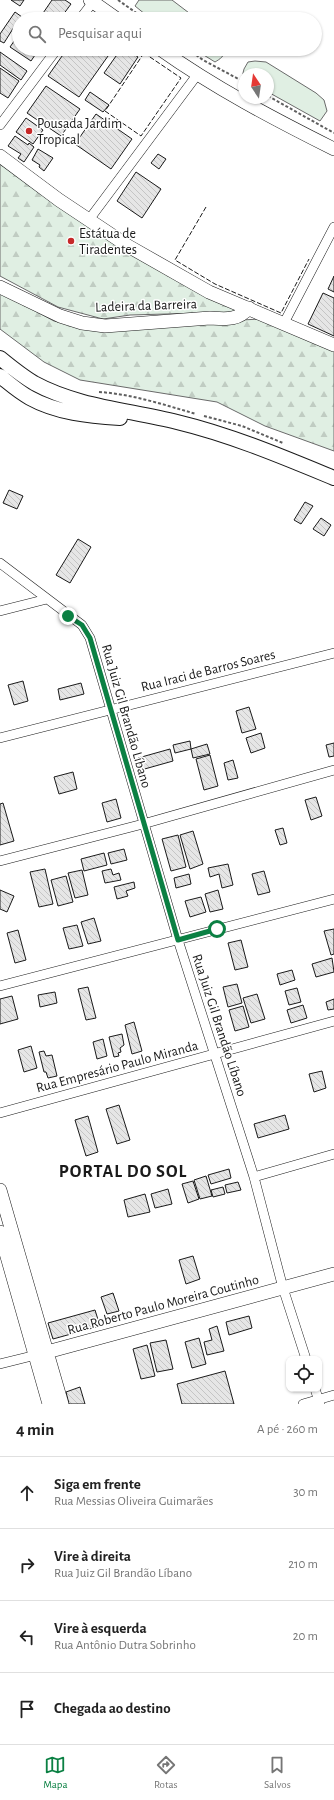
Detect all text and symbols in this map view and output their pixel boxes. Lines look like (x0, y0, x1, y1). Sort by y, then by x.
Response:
search box (12, 12, 322, 56)
icon: search (26, 23, 48, 45)
text: Pesquisar aqui (58, 26, 142, 41)
north arrow (238, 68, 274, 104)
place label: Pousada Jardim Tropical (37, 117, 122, 147)
marker: Pousada Jardim Tropical (24, 126, 34, 136)
place label: Estátua de Tiradentes (79, 227, 137, 257)
marker: Estátua de Tiradentes (66, 236, 76, 246)
street label: Ladeira da Barreira (95, 297, 198, 315)
route end (59, 607, 77, 625)
street label: Rua Juiz Gil Brandão Líbano (99, 643, 153, 790)
street label: Rua Iraci de Barros Soares (140, 648, 277, 694)
route start (208, 920, 226, 938)
street label: Rua Juiz Gil Brandão Líbano (189, 952, 249, 1098)
street label: Rua Empresário Paulo Miranda (35, 1038, 200, 1095)
district label: PORTAL DO SOL (59, 1163, 187, 1181)
street label: Rua Roberto Paulo Moreira Coutinho (66, 1273, 261, 1337)
map controls (286, 1356, 322, 1392)
button: locate (286, 1356, 322, 1392)
text: 4 min (16, 1421, 54, 1438)
text: A pé · 260 m (257, 1423, 318, 1436)
text: Siga em frente (54, 1477, 141, 1492)
icon: ahead (16, 1482, 38, 1504)
text: 30 m (293, 1486, 318, 1499)
text: Rua Messias Oliveira Guimarães (54, 1495, 213, 1508)
text: Vire à direita (54, 1549, 131, 1564)
icon: right (16, 1554, 38, 1576)
text: 210 m (288, 1558, 318, 1571)
text: Rua Juiz Gil Brandão Líbano (54, 1567, 192, 1580)
text: Vire à esquerda (54, 1621, 147, 1636)
icon: left (16, 1626, 38, 1648)
text: 20 m (293, 1630, 318, 1643)
text: Rua Antônio Dutra Sobrinho (54, 1639, 196, 1652)
icon: arrive (16, 1698, 38, 1720)
text: Chegada ao destino (54, 1701, 171, 1716)
tab: Mapa (43, 1754, 68, 1791)
tab: Rotas (154, 1754, 178, 1791)
tab: Salvos (264, 1754, 291, 1791)

